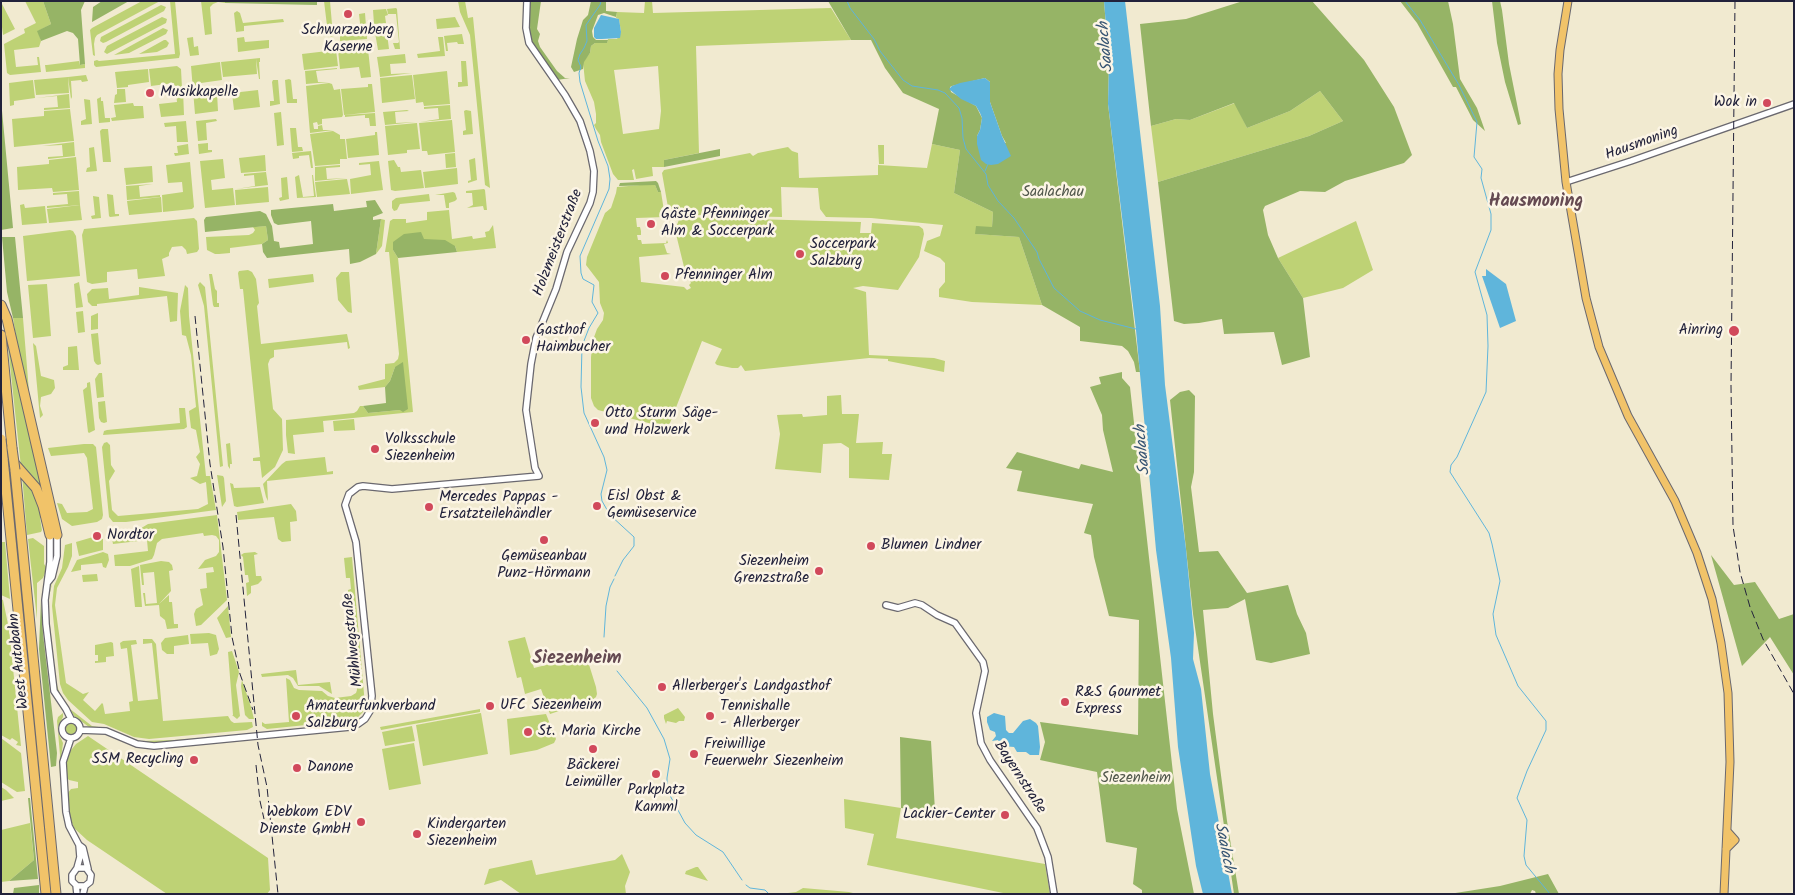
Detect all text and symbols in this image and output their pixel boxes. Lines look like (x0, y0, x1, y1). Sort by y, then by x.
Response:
marker: Schwarzenberg Kaserne (342, 8, 354, 20)
water label: Saalach (1095, 21, 1119, 73)
place label: Schwarzenberg Kaserne (302, 22, 394, 57)
place label: Musikkapelle (160, 84, 238, 102)
marker: Musikkapelle (144, 87, 156, 99)
place label: Wok in (1714, 94, 1757, 112)
marker: Wok in (1761, 97, 1773, 109)
street label: Hausmoning (1603, 123, 1681, 165)
park label: Saalachau (1022, 184, 1084, 202)
street label: Holzmeisterstraße (530, 187, 588, 299)
district label: Hausmoning (1489, 192, 1583, 214)
place label: Gäste Pfenninger Alm & Soccerpark (661, 206, 774, 241)
marker: Gäste Pfenninger Alm & Soccerpark (645, 218, 657, 230)
place label: Soccerpark Salzburg (810, 236, 876, 271)
marker: Soccerpark Salzburg (794, 248, 806, 260)
place label: Pfenninger Alm (675, 267, 773, 285)
marker: Pfenninger Alm (659, 270, 671, 282)
place label: Gasthof Haimbucher (536, 322, 610, 357)
place label: Ainring (1679, 322, 1723, 340)
marker: Ainring (1727, 324, 1741, 338)
marker: Gasthof Haimbucher (520, 334, 532, 346)
place label: Otto Sturm Säge- und Holzwerk (605, 405, 718, 440)
marker: Otto Sturm Säge- und Holzwerk (589, 417, 601, 429)
water label: Saalach (1132, 424, 1156, 476)
place label: Volksschule Siezenheim (385, 431, 456, 466)
marker: Volksschule Siezenheim (369, 443, 381, 455)
place label: Eisl Obst & Gemüseservice (607, 488, 697, 523)
place label: Mercedes Pappas - Ersatzteilehändler (439, 489, 558, 524)
marker: Eisl Obst & Gemüseservice (591, 500, 603, 512)
marker: Mercedes Pappas - Ersatzteilehändler (423, 501, 435, 513)
place label: Nordtor (107, 527, 154, 545)
marker: Nordtor (91, 530, 103, 542)
marker: Gemüseanbau Punz-Hörmann (538, 534, 550, 546)
place label: Blumen Lindner (881, 537, 981, 555)
marker: Blumen Lindner (865, 540, 877, 552)
place label: Gemüseanbau Punz-Hörmann (497, 548, 591, 583)
place label: Siezenheim Grenzstraße (734, 553, 809, 588)
marker: Siezenheim Grenzstraße (813, 565, 825, 577)
street label: Mühlwegstraße (340, 592, 368, 688)
street label: West Autobahn (6, 612, 34, 710)
district label: Siezenheim (532, 649, 622, 671)
place label: Allerberger's Landgasthof (672, 678, 831, 696)
marker: Allerberger's Landgasthof (656, 681, 668, 693)
place label: R&S Gourmet Express (1075, 684, 1161, 719)
marker: R&S Gourmet Express (1059, 696, 1071, 708)
place label: UFC Siezenheim (500, 697, 602, 715)
place label: Amateurfunkverband Salzburg (306, 698, 435, 733)
place label: Tennishalle - Allerberger (720, 698, 800, 733)
marker: UFC Siezenheim (484, 700, 496, 712)
marker: Amateurfunkverband Salzburg (290, 710, 302, 722)
marker: Tennishalle - Allerberger (704, 710, 716, 722)
place label: St. Maria Kirche (538, 723, 641, 741)
marker: St. Maria Kirche (522, 726, 534, 738)
place label: Freiwillige Feuerwehr Siezenheim (704, 736, 843, 771)
street label: Bayernstraße (989, 738, 1049, 818)
marker: Bäckerei Leimüller (587, 743, 599, 755)
marker: Freiwillige Feuerwehr Siezenheim (688, 748, 700, 760)
place label: SSM Recycling (92, 751, 184, 769)
marker: SSM Recycling (188, 754, 200, 766)
place label: Bäckerei Leimüller (565, 757, 621, 792)
place label: Danone (307, 759, 353, 777)
marker: Danone (291, 762, 303, 774)
marker: Parkplatz Kamml (650, 768, 662, 780)
park label: Siezenheim (1101, 770, 1171, 788)
place label: Parkplatz Kamml (627, 782, 685, 817)
place label: Webkom EDV Dienste GmbH (259, 804, 351, 839)
place label: Lackier-Center (903, 806, 995, 824)
marker: Lackier-Center (999, 809, 1011, 821)
marker: Webkom EDV Dienste GmbH (355, 816, 367, 828)
place label: Kindergarten Siezenheim (427, 816, 506, 851)
water label: Saalach (1209, 821, 1237, 875)
marker: Kindergarten Siezenheim (411, 828, 423, 840)

